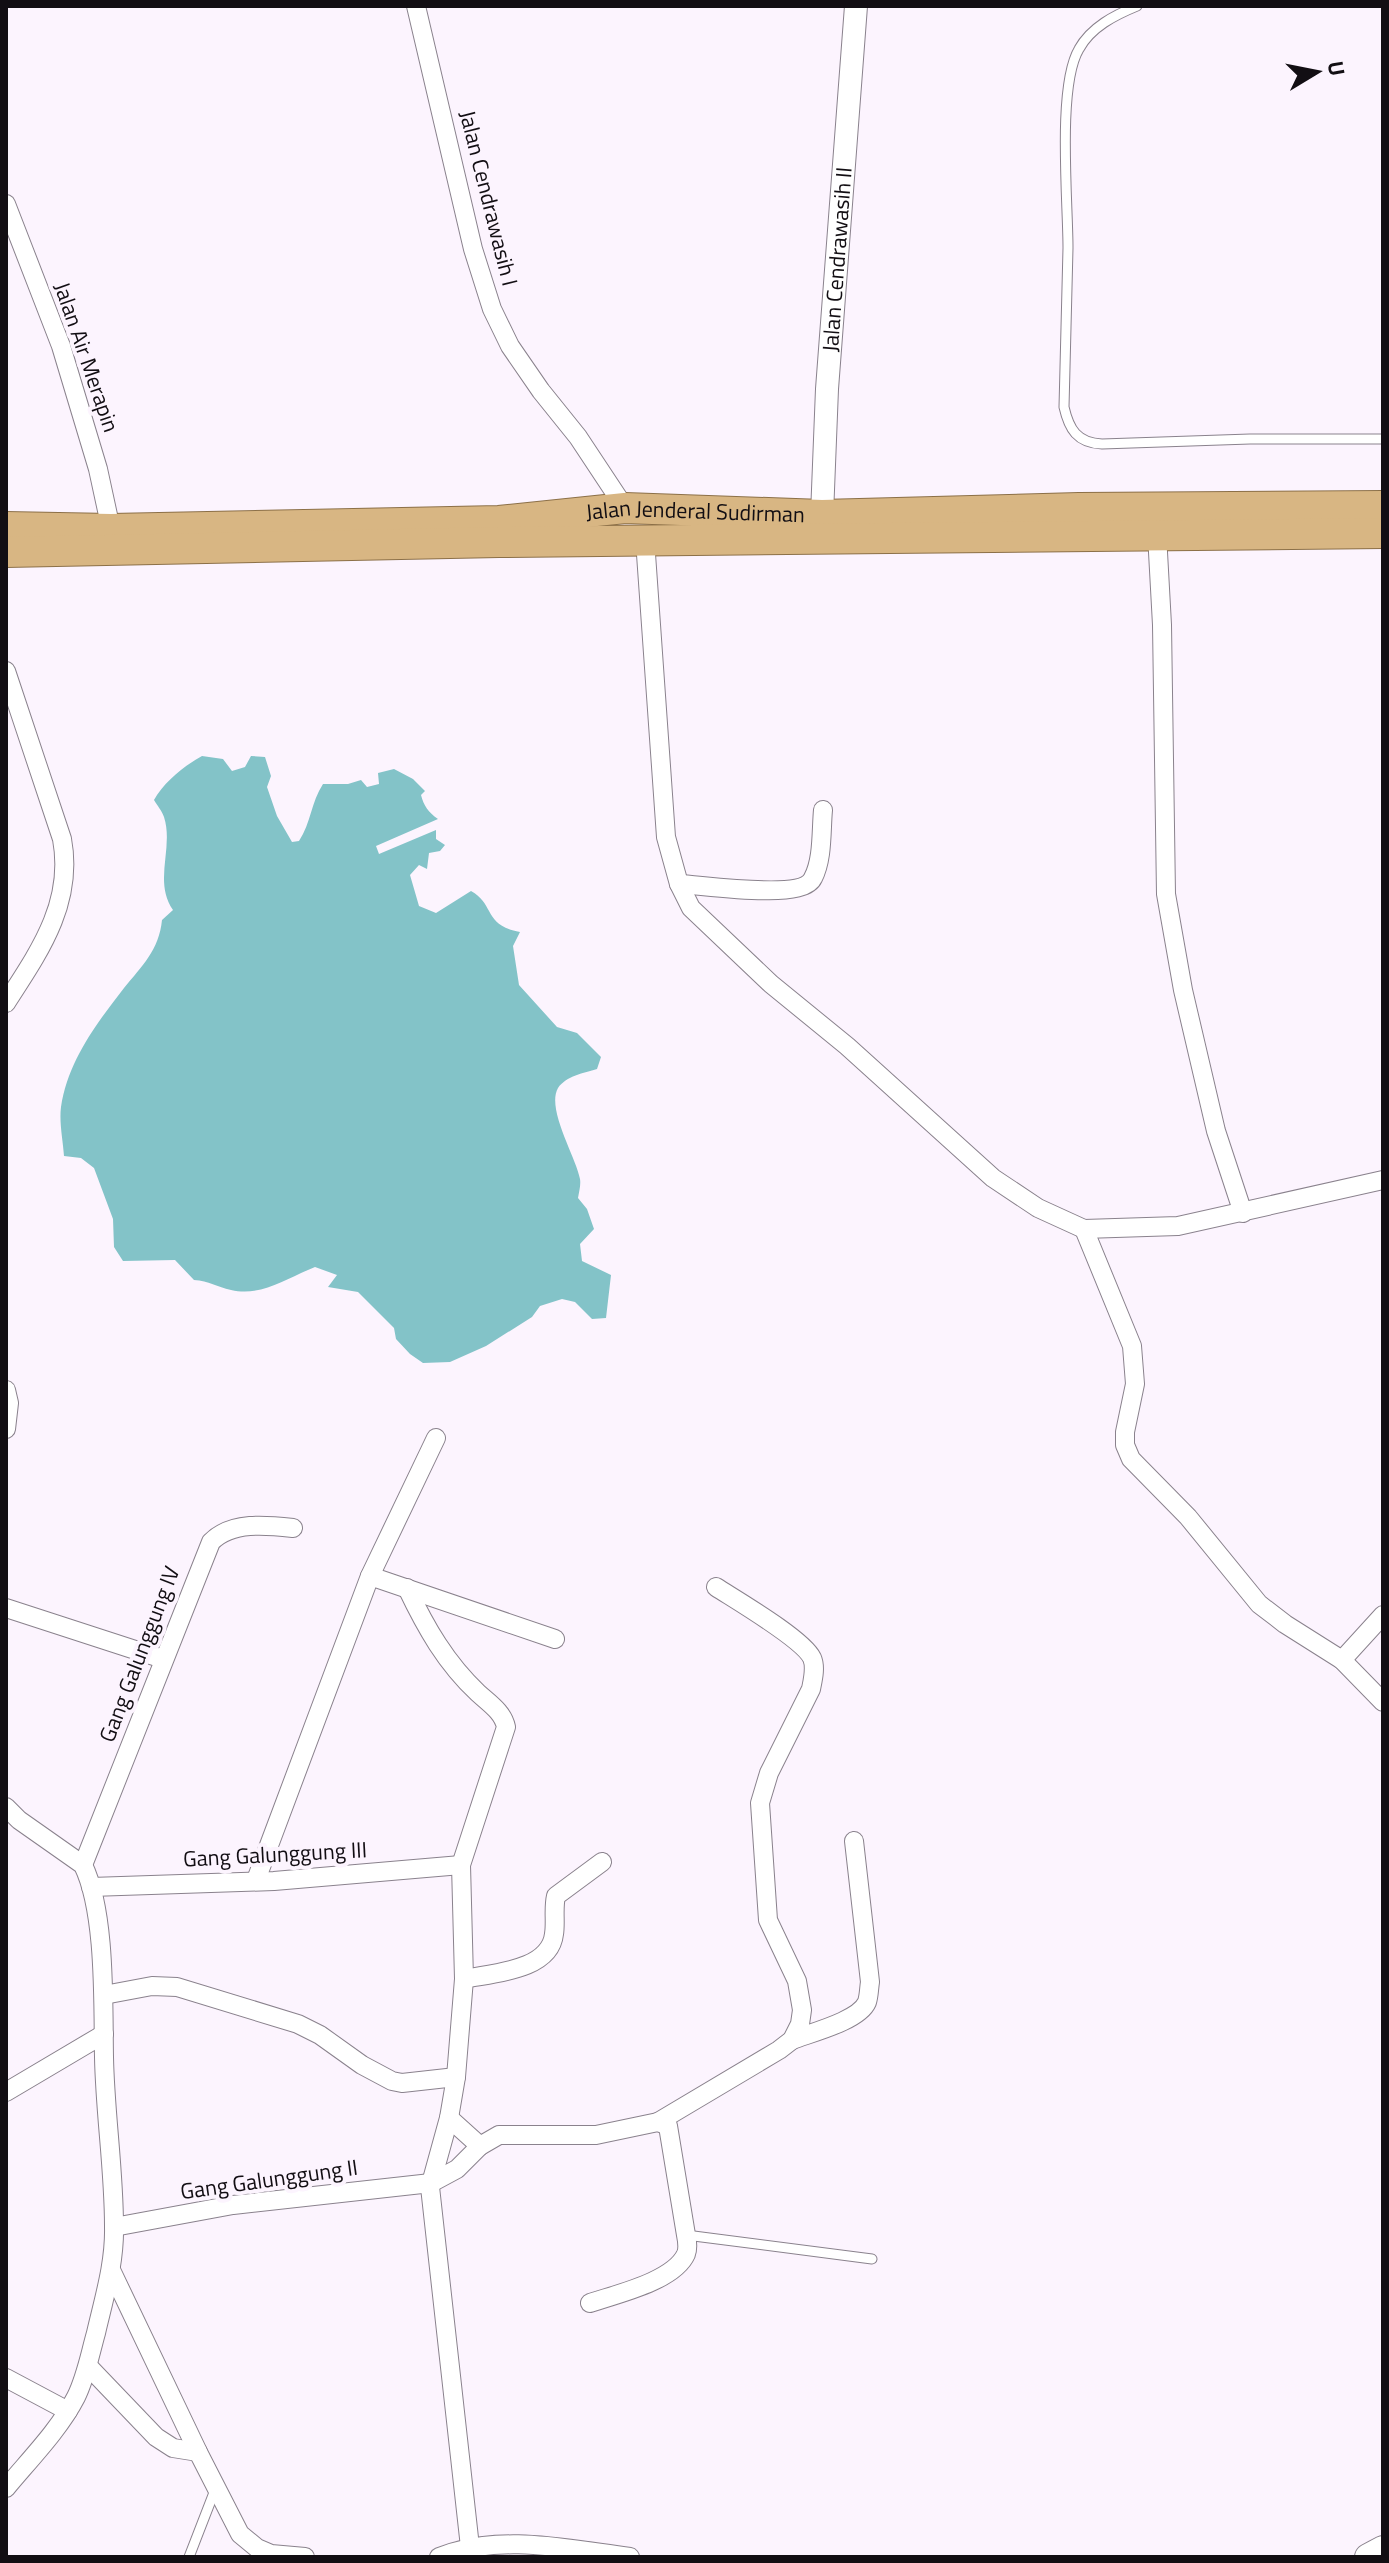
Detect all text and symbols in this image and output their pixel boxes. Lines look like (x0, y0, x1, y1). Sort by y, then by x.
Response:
north arrow (1277, 32, 1357, 112)
text: U (1319, 58, 1355, 79)
street label: Jalan Cendrawasih I (451, 107, 527, 289)
street label: Jalan Cendrawasih II (813, 166, 861, 353)
street label: Jalan Air Merapin (45, 277, 129, 437)
street label: Jalan Jenderal Sudirman (584, 491, 806, 531)
street label: Gang Galunggung IV (90, 1561, 188, 1747)
street label: Gang Galunggung III (182, 1832, 368, 1876)
street label: Gang Galunggung II (178, 2150, 360, 2208)

